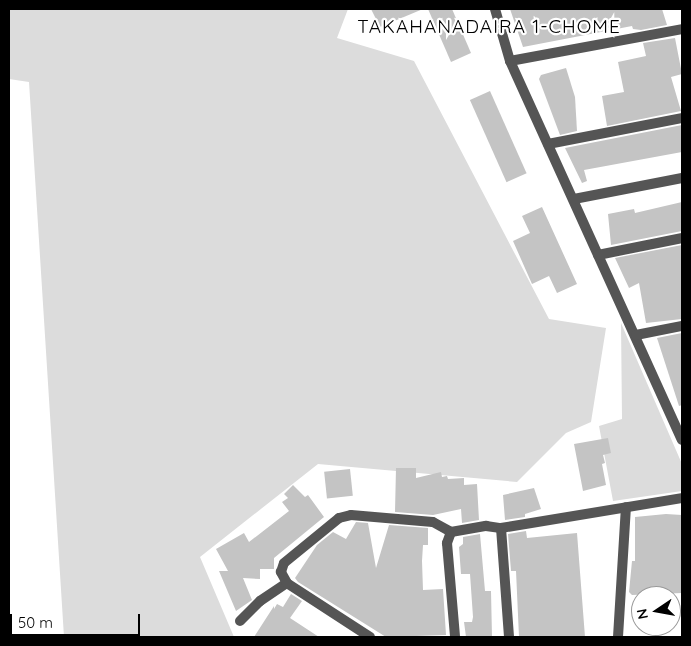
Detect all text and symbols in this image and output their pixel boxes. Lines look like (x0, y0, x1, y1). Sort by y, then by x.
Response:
district label: TAKAHANADAIRA 1-CHOME (355, 16, 623, 38)
north arrow (631, 586, 681, 636)
scale bar (12, 604, 142, 636)
text: N (632, 607, 652, 621)
text: 50 m (18, 613, 53, 632)

